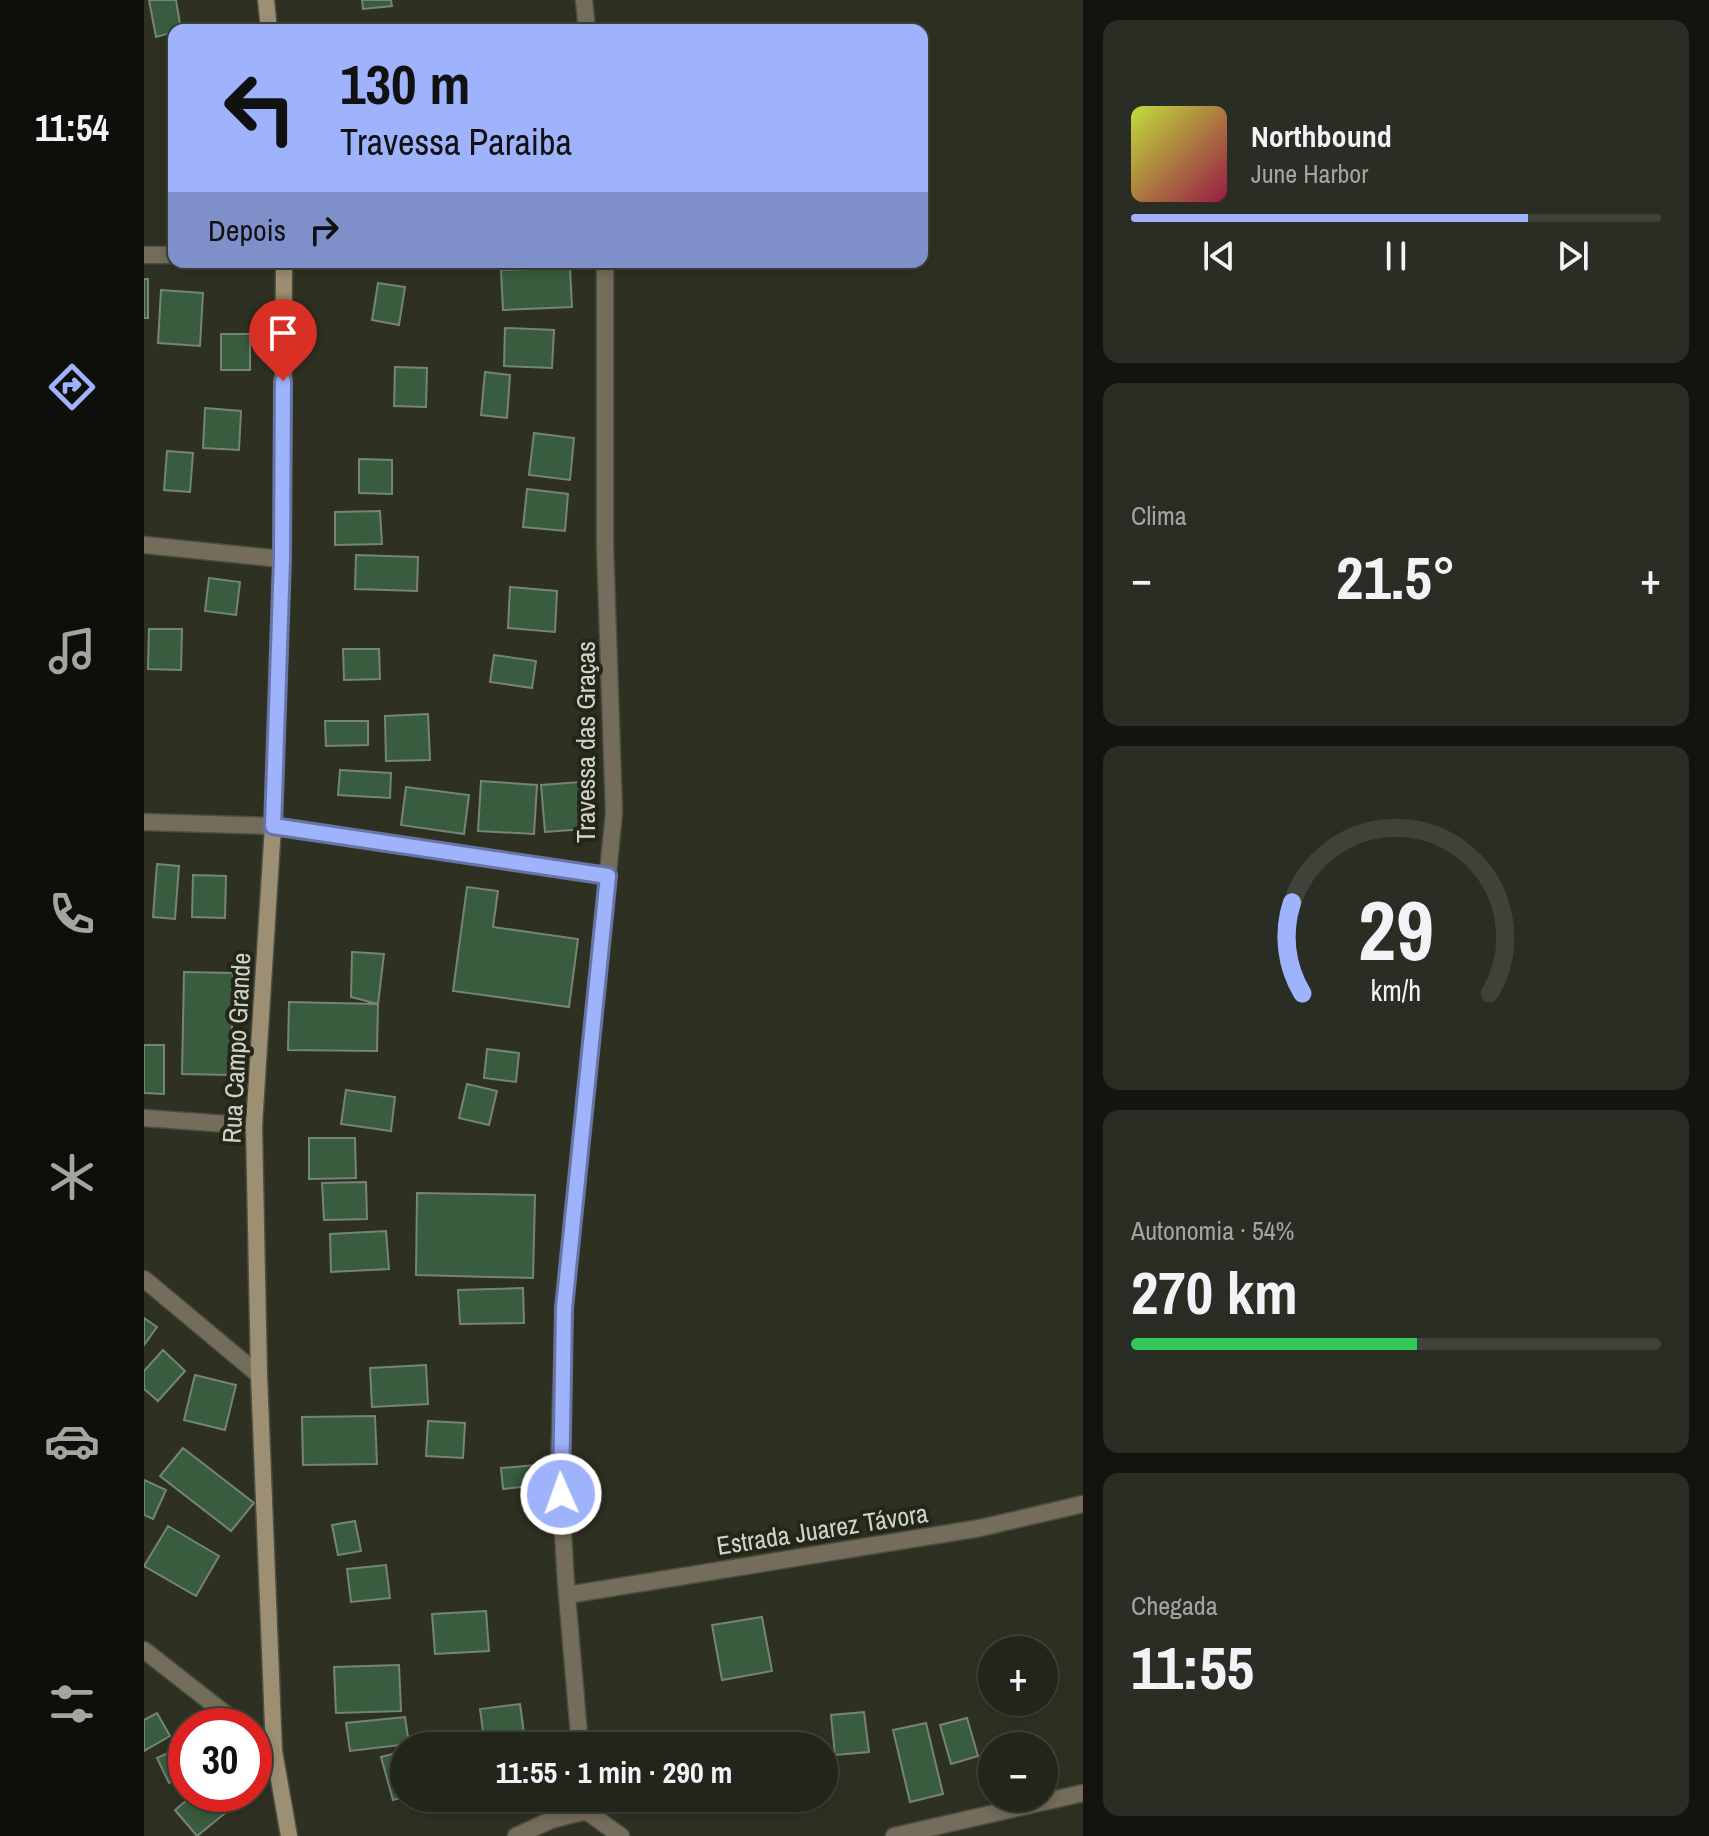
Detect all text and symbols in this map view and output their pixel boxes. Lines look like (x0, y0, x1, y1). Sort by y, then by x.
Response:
text: 130 m (340, 46, 470, 121)
icon: left (208, 56, 312, 160)
text: 11:54 (35, 104, 109, 152)
text: Northbound (1251, 116, 1392, 156)
text: Travessa Paraiba (340, 118, 572, 166)
text: June Harbor (1251, 156, 1368, 191)
icon: right (302, 208, 346, 252)
text: Depois (208, 210, 286, 250)
icon: previous (1197, 234, 1241, 278)
icon: pause (1374, 234, 1418, 278)
icon: next (1551, 234, 1595, 278)
pin (249, 299, 317, 381)
icon: arrive (261, 311, 305, 355)
icon: directions (44, 359, 100, 415)
text: Clima (1131, 498, 1187, 533)
text: 21.5° (1336, 537, 1456, 618)
text: − (1131, 548, 1152, 608)
text: + (1640, 548, 1661, 608)
icon: music (44, 623, 100, 679)
street label: Travessa das Graças (568, 641, 603, 843)
text: 29 (1358, 874, 1434, 986)
icon: phone (44, 886, 100, 942)
street label: Rua Campo Grande (214, 952, 258, 1144)
text: km/h (1371, 971, 1421, 1010)
icon: climate (44, 1149, 100, 1205)
text: Autonomia · 54% (1131, 1213, 1295, 1248)
text: 270 km (1131, 1252, 1298, 1333)
icon: car (44, 1413, 100, 1469)
position arrow (519, 1452, 603, 1536)
street label: Estrada Juarez Távora (714, 1495, 930, 1563)
text: Chegada (1131, 1588, 1218, 1623)
text: 11:55 (1131, 1627, 1254, 1708)
map controls (978, 1636, 1058, 1812)
button: + (978, 1636, 1058, 1716)
icon: filters (44, 1676, 100, 1732)
speed limit sign: 30 (168, 1708, 272, 1812)
button: − (978, 1732, 1058, 1812)
text: 11:55 · 1 min · 290 m (496, 1752, 732, 1792)

